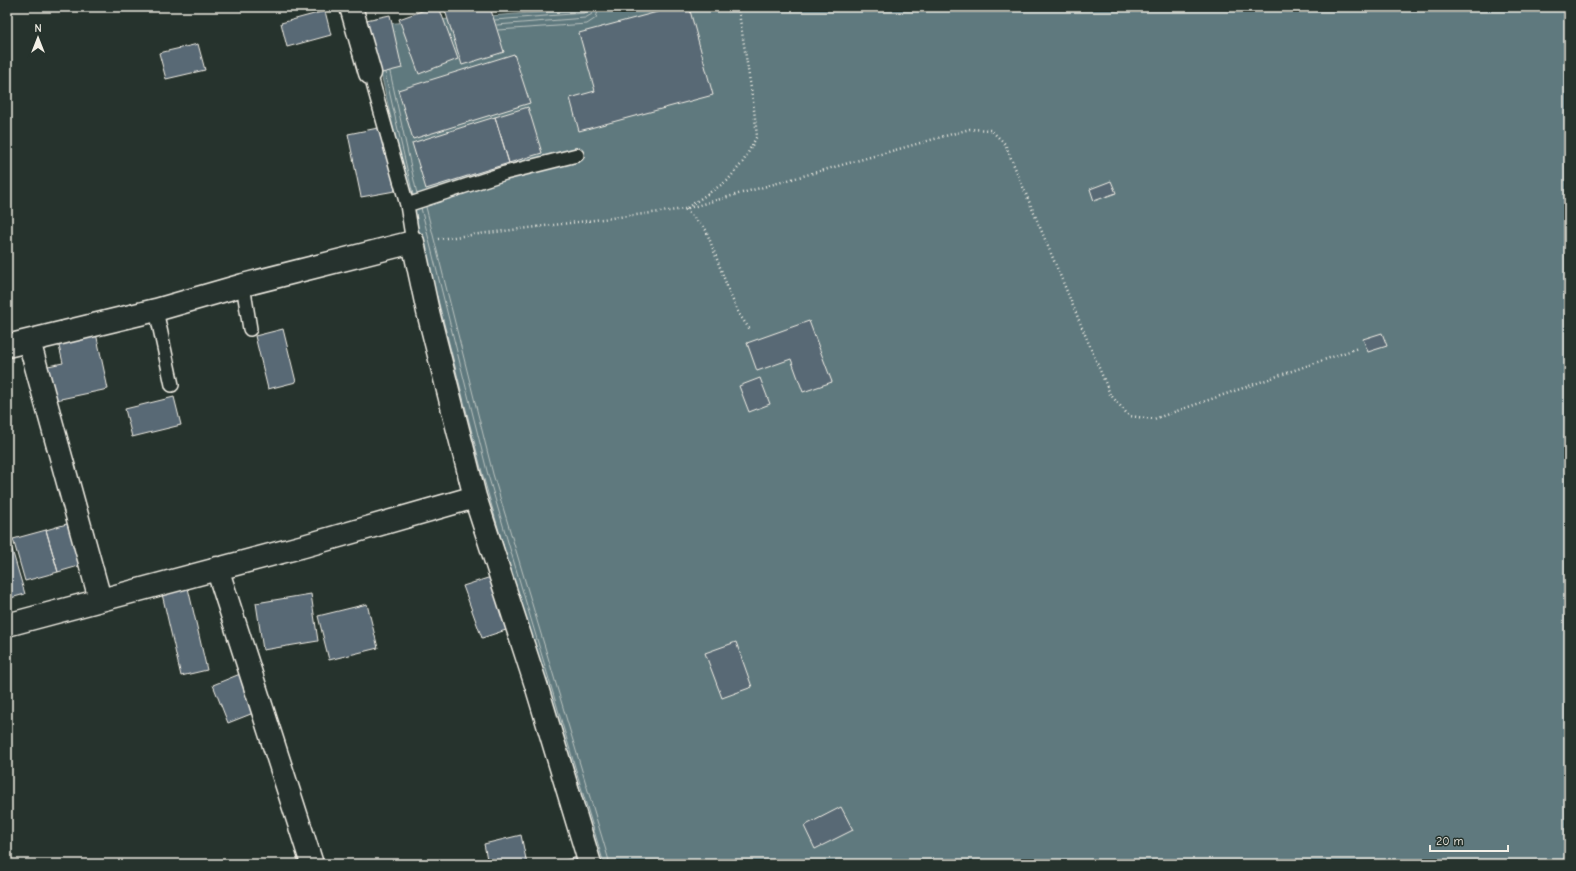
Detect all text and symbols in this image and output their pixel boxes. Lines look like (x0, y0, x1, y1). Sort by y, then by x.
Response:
north arrow (18, 18, 58, 58)
text: N (34, 22, 42, 35)
scale bar (1430, 827, 1508, 853)
text: 20 m (1436, 834, 1464, 848)

